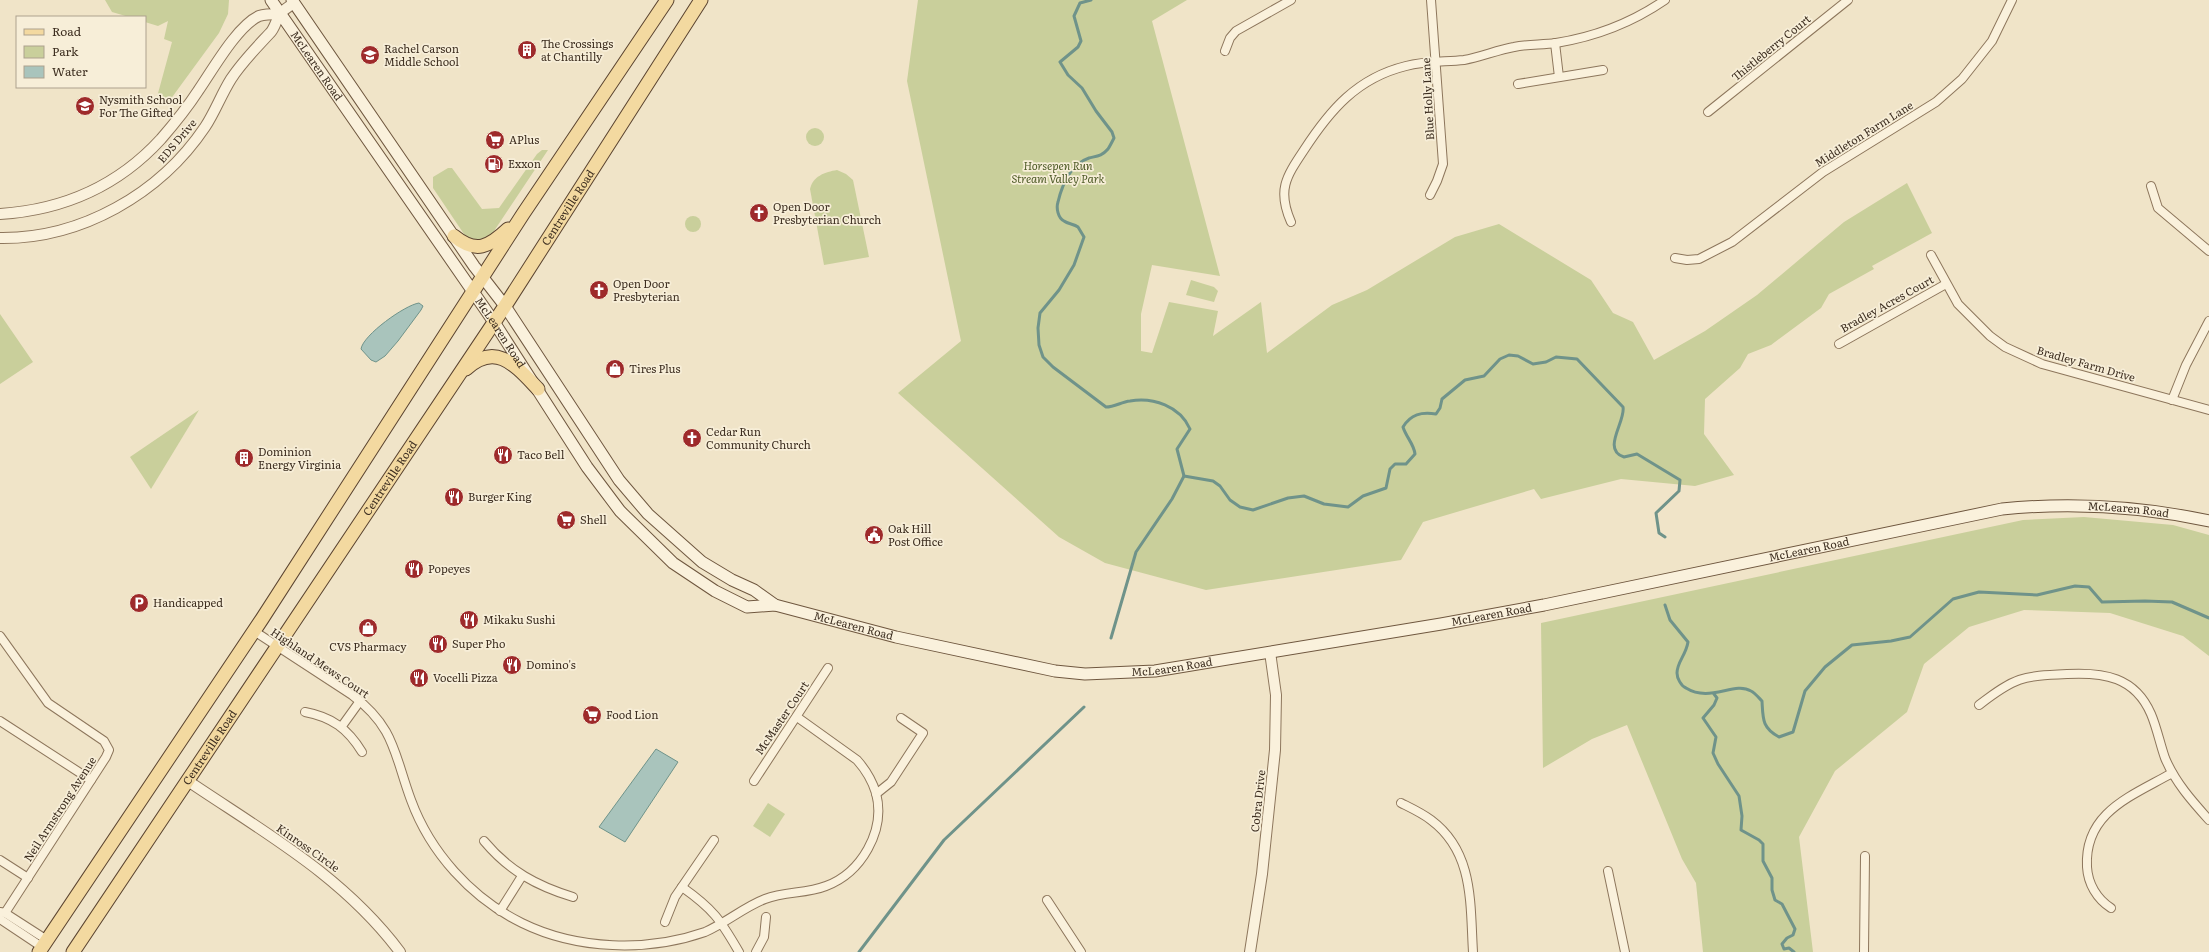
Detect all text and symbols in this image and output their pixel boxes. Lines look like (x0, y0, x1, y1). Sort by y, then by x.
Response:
street label: Thistleberry Court (1727, 10, 1814, 84)
legend (16, 16, 146, 88)
text: Road (52, 22, 82, 40)
street label: McLearen Road (288, 27, 347, 104)
place label: The Crossings at Chantilly (541, 35, 613, 64)
building icon: The Crossings at Chantilly (516, 39, 538, 61)
place label: Rachel Carson Middle School (384, 40, 459, 69)
text: Park (52, 42, 79, 60)
school or university icon: Rachel Carson Middle School (359, 44, 381, 66)
street label: Blue Holly Lane (1417, 57, 1437, 141)
text: Water (52, 62, 88, 80)
place label: Nysmith School For The Gifted (99, 91, 182, 120)
school or university icon: Nysmith School For The Gifted (74, 95, 96, 117)
street label: Middleton Farm Lane (1811, 96, 1916, 170)
street label: EDS Drive (153, 115, 200, 166)
supermarket icon: APlus (484, 129, 506, 151)
place label: APlus (509, 131, 539, 147)
fuel station icon: Exxon (483, 153, 505, 175)
place label: Exxon (508, 155, 541, 171)
park label: Horsepen Run Stream Valley Park (1012, 157, 1104, 186)
street label: Centreville Road (537, 166, 598, 248)
place label: Open Door Presbyterian Church (773, 198, 881, 227)
church icon: Open Door Presbyterian Church (748, 202, 770, 224)
street label: Bradley Acres Court (1837, 270, 1937, 336)
place label: Open Door Presbyterian (613, 275, 680, 304)
church icon: Open Door Presbyterian (588, 279, 610, 301)
street label: McLearen Road (472, 293, 530, 371)
street label: Bradley Farm Drive (2035, 341, 2138, 385)
shop icon: Tires Plus (604, 358, 626, 380)
place label: Tires Plus (629, 360, 681, 376)
place label: Cedar Run Community Church (706, 423, 811, 452)
church icon: Cedar Run Community Church (681, 427, 703, 449)
street label: Centreville Road (358, 437, 420, 518)
place label: Dominion Energy Virginia (258, 443, 341, 472)
restaurant icon: Taco Bell (492, 444, 514, 466)
place label: Taco Bell (517, 446, 565, 462)
building icon: Dominion Energy Virginia (233, 447, 255, 469)
restaurant icon: Burger King (443, 486, 465, 508)
place label: Burger King (468, 488, 533, 504)
street label: McLearen Road (2087, 497, 2171, 520)
supermarket icon: Shell (555, 509, 577, 531)
place label: Shell (580, 511, 607, 527)
place label: Oak Hill Post Office (888, 520, 943, 549)
public building icon: Oak Hill Post Office (863, 524, 885, 546)
street label: McLearen Road (1767, 532, 1851, 565)
restaurant icon: Popeyes (403, 558, 425, 580)
place label: Popeyes (428, 560, 470, 576)
parking icon: Handicapped (128, 592, 150, 614)
place label: Handicapped (153, 594, 223, 610)
street label: McLearen Road (1450, 598, 1533, 629)
street label: McLearen Road (812, 607, 896, 643)
restaurant icon: Mikaku Sushi (458, 609, 480, 631)
place label: Mikaku Sushi (483, 611, 556, 627)
shop icon: CVS Pharmacy (357, 617, 379, 639)
street label: Highland Mews Court (268, 623, 373, 701)
restaurant icon: Super Pho (427, 633, 449, 655)
place label: Super Pho (452, 635, 506, 651)
place label: CVS Pharmacy (329, 638, 407, 654)
street label: McLearen Road (1131, 653, 1214, 679)
restaurant icon: Domino's (501, 654, 523, 676)
place label: Domino's (526, 656, 576, 672)
restaurant icon: Vocelli Pizza (408, 667, 430, 689)
place label: Vocelli Pizza (433, 669, 498, 685)
street label: McMaster Court (751, 677, 812, 758)
supermarket icon: Food Lion (581, 704, 603, 726)
street label: Centreville Road (178, 706, 240, 788)
place label: Food Lion (606, 706, 658, 722)
street label: Neil Armstrong Avenue (19, 753, 99, 864)
street label: Cobra Drive (1246, 769, 1268, 833)
street label: Kinross Circle (274, 819, 344, 875)

